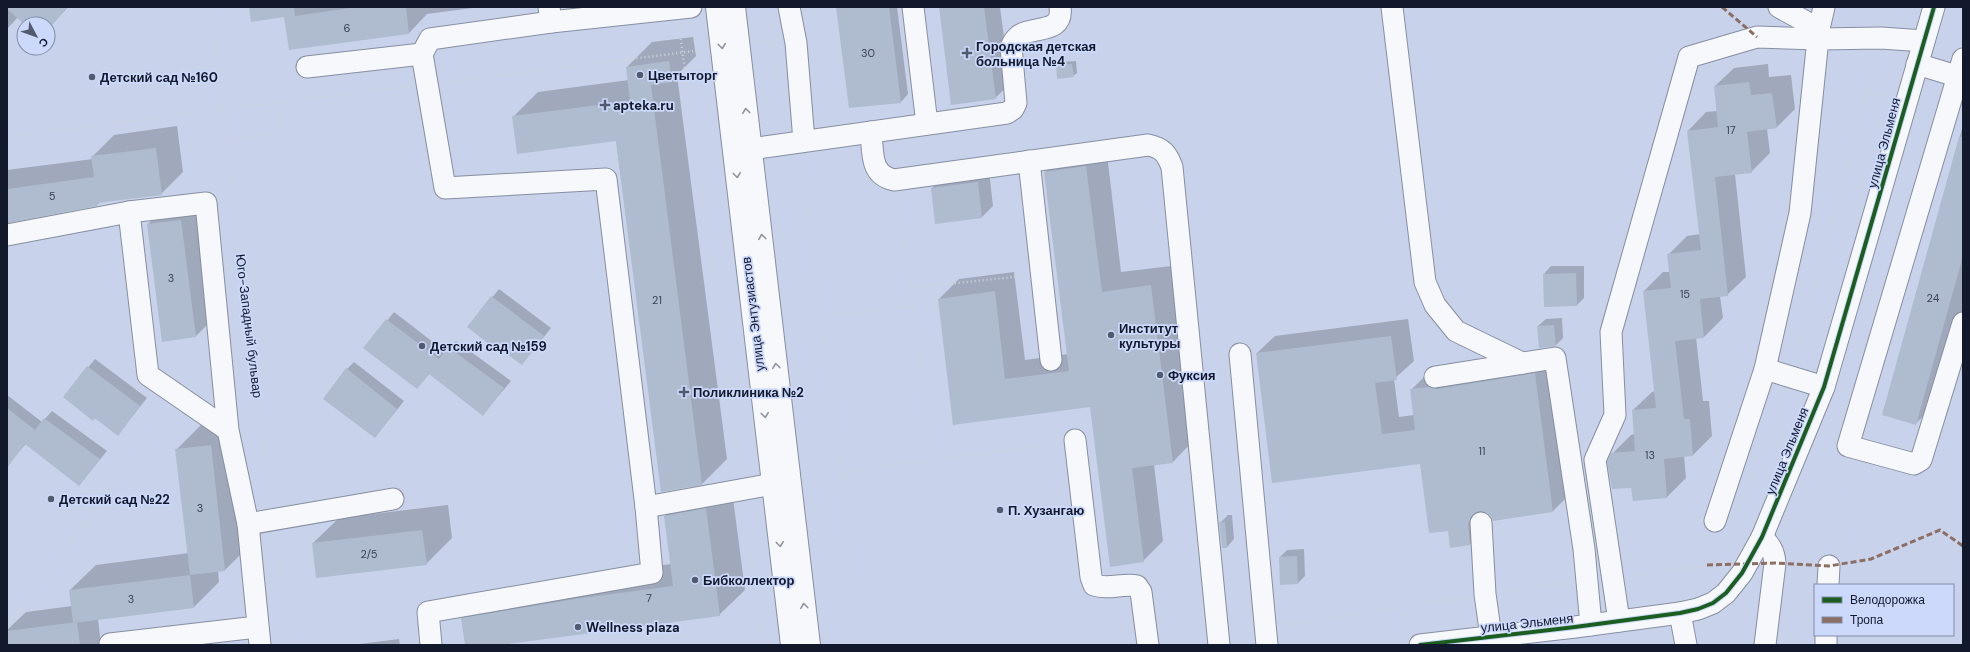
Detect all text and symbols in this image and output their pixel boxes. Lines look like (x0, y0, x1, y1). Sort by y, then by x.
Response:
north arrow (16, 16, 56, 56)
house number: 6 (344, 21, 351, 35)
text: С (36, 35, 51, 50)
place label: Городская детская больница №4 (976, 38, 1096, 70)
one-way arrow (717, 43, 726, 49)
house number: 30 (861, 46, 875, 60)
marker: Городская детская больница №4 (961, 47, 973, 59)
place label: Цветыторг (648, 67, 718, 84)
place label: Детский сад №160 (100, 69, 218, 86)
marker: Цветыторг (635, 70, 645, 80)
marker: Детский сад №160 (87, 72, 97, 82)
street label: улица Эльменя (1864, 96, 1904, 190)
place label: apteka.ru (613, 97, 674, 114)
marker: apteka.ru (600, 100, 610, 110)
one-way arrow (742, 108, 751, 114)
house number: 17 (1726, 123, 1736, 137)
one-way arrow (732, 172, 741, 178)
house number: 5 (49, 189, 56, 203)
one-way arrow (757, 234, 766, 240)
street label: Юго-Западный бульвар (232, 253, 266, 399)
street label: улица Энтузиастов (738, 256, 768, 372)
house number: 3 (168, 271, 174, 285)
house number: 15 (1680, 287, 1690, 301)
house number: 24 (1927, 291, 1940, 305)
house number: 21 (652, 293, 662, 307)
place label: Институт культуры (1119, 320, 1180, 352)
marker: Институт культуры (1106, 330, 1116, 340)
place label: Детский сад №159 (430, 338, 547, 355)
marker: Детский сад №159 (417, 341, 427, 351)
one-way arrow (772, 363, 781, 369)
place label: Фуксия (1168, 367, 1215, 384)
marker: Фуксия (1155, 370, 1165, 380)
place label: Поликлиника №2 (693, 384, 804, 401)
marker: Поликлиника №2 (678, 386, 690, 398)
street label: улица Эльменя (1762, 405, 1812, 497)
one-way arrow (760, 412, 769, 418)
house number: 11 (1479, 444, 1485, 458)
house number: 13 (1645, 448, 1655, 462)
place label: Детский сад №22 (59, 491, 170, 508)
marker: Детский сад №22 (46, 494, 56, 504)
house number: 3 (197, 501, 203, 515)
place label: П. Хузангаю (1008, 502, 1084, 519)
marker: П. Хузангаю (995, 505, 1005, 515)
one-way arrow (776, 541, 785, 547)
house number: 2/5 (360, 547, 378, 561)
place label: Бибколлектор (703, 572, 795, 589)
marker: Бибколлектор (690, 575, 700, 585)
legend (1814, 584, 1954, 636)
house number: 7 (646, 591, 652, 605)
house number: 3 (128, 592, 134, 606)
text: Велодорожка (1850, 592, 1925, 608)
one-way arrow (800, 603, 809, 609)
street label: улица Эльменя (1480, 610, 1574, 636)
text: Тропа (1850, 612, 1884, 628)
place label: Wellness plaza (586, 619, 680, 636)
marker: Wellness plaza (573, 622, 583, 632)

